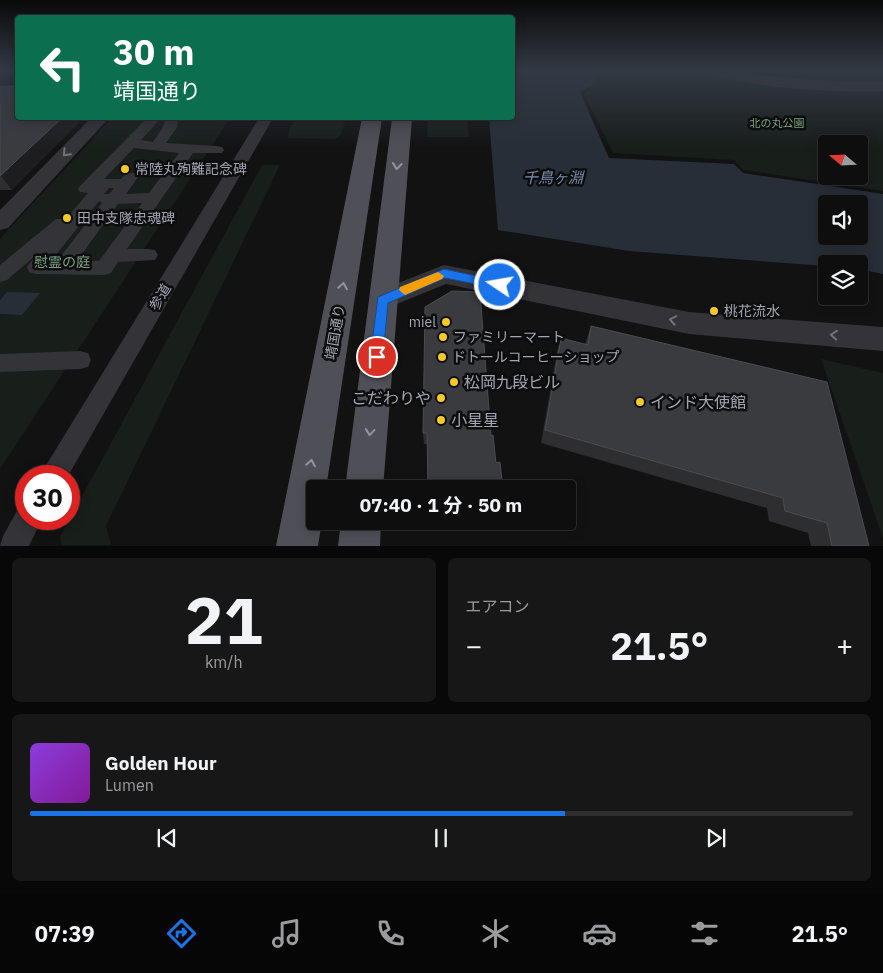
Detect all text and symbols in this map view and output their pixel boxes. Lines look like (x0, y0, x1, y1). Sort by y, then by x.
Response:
text: 30 m (113, 29, 195, 75)
icon: left (30, 35, 95, 100)
text: 靖国通り (113, 76, 201, 105)
park label: 北の丸公園 (750, 116, 805, 130)
north arrow (818, 135, 868, 185)
map controls (818, 135, 868, 305)
one-way arrow (63, 147, 72, 156)
place label: 常陸丸殉難記念碑 (135, 160, 247, 178)
one-way arrow (392, 162, 403, 170)
marker: 常陸丸殉難記念碑 (119, 163, 131, 175)
water label: 千鳥ヶ淵 (523, 168, 585, 187)
button: sound (818, 195, 868, 245)
place label: 田中支隊忠魂碑 (77, 209, 175, 227)
marker: 田中支隊忠魂碑 (61, 212, 73, 224)
park label: 慰霊の庭 (34, 253, 90, 271)
button: layers (818, 255, 868, 305)
position arrow (473, 258, 525, 310)
street label: 参道 (145, 280, 175, 314)
one-way arrow (337, 281, 347, 290)
place label: 桃花流水 (724, 302, 780, 320)
street label: 靖国通り (321, 303, 349, 361)
marker: 桃花流水 (708, 305, 720, 317)
place label: miel (409, 313, 436, 331)
one-way arrow (668, 315, 677, 326)
marker: miel (440, 316, 452, 328)
place label: ファミリーマート (453, 328, 565, 346)
one-way arrow (830, 330, 838, 341)
marker: ファミリーマート (437, 331, 449, 343)
pin (356, 336, 398, 378)
icon: arrive (363, 343, 391, 371)
place label: ドトールコーヒーショップ (452, 348, 619, 366)
marker: ドトールコーヒーショップ (436, 351, 448, 363)
place label: 松岡九段ビル (464, 372, 560, 392)
marker: 松岡九段ビル (448, 376, 460, 388)
place label: こだわりや (351, 388, 431, 408)
marker: こだわりや (435, 392, 447, 404)
place label: インド大使館 (650, 392, 746, 412)
marker: インド大使館 (634, 396, 646, 408)
place label: 小星星 (451, 410, 499, 430)
marker: 小星星 (435, 414, 447, 426)
one-way arrow (364, 428, 375, 436)
one-way arrow (306, 459, 316, 467)
speed limit sign: 30 (15, 465, 80, 530)
text: 07:40 · 1 分 · 50 m (360, 493, 522, 517)
text: 21 (185, 577, 263, 662)
text: エアコン (466, 596, 530, 616)
text: 21.5° (610, 621, 708, 670)
text: − (466, 627, 482, 664)
text: + (836, 627, 853, 664)
text: km/h (205, 652, 243, 672)
text: Golden Hour (105, 751, 217, 775)
text: Lumen (105, 775, 154, 795)
icon: previous (153, 824, 181, 852)
icon: pause (427, 824, 455, 852)
icon: next (702, 824, 730, 852)
icon: directions (164, 916, 199, 951)
icon: music (269, 916, 304, 951)
icon: phone (373, 916, 408, 951)
icon: climate (478, 916, 513, 951)
icon: car (582, 916, 617, 951)
icon: filters (687, 916, 722, 951)
text: 07:39 (35, 919, 95, 948)
text: 21.5° (791, 919, 848, 948)

